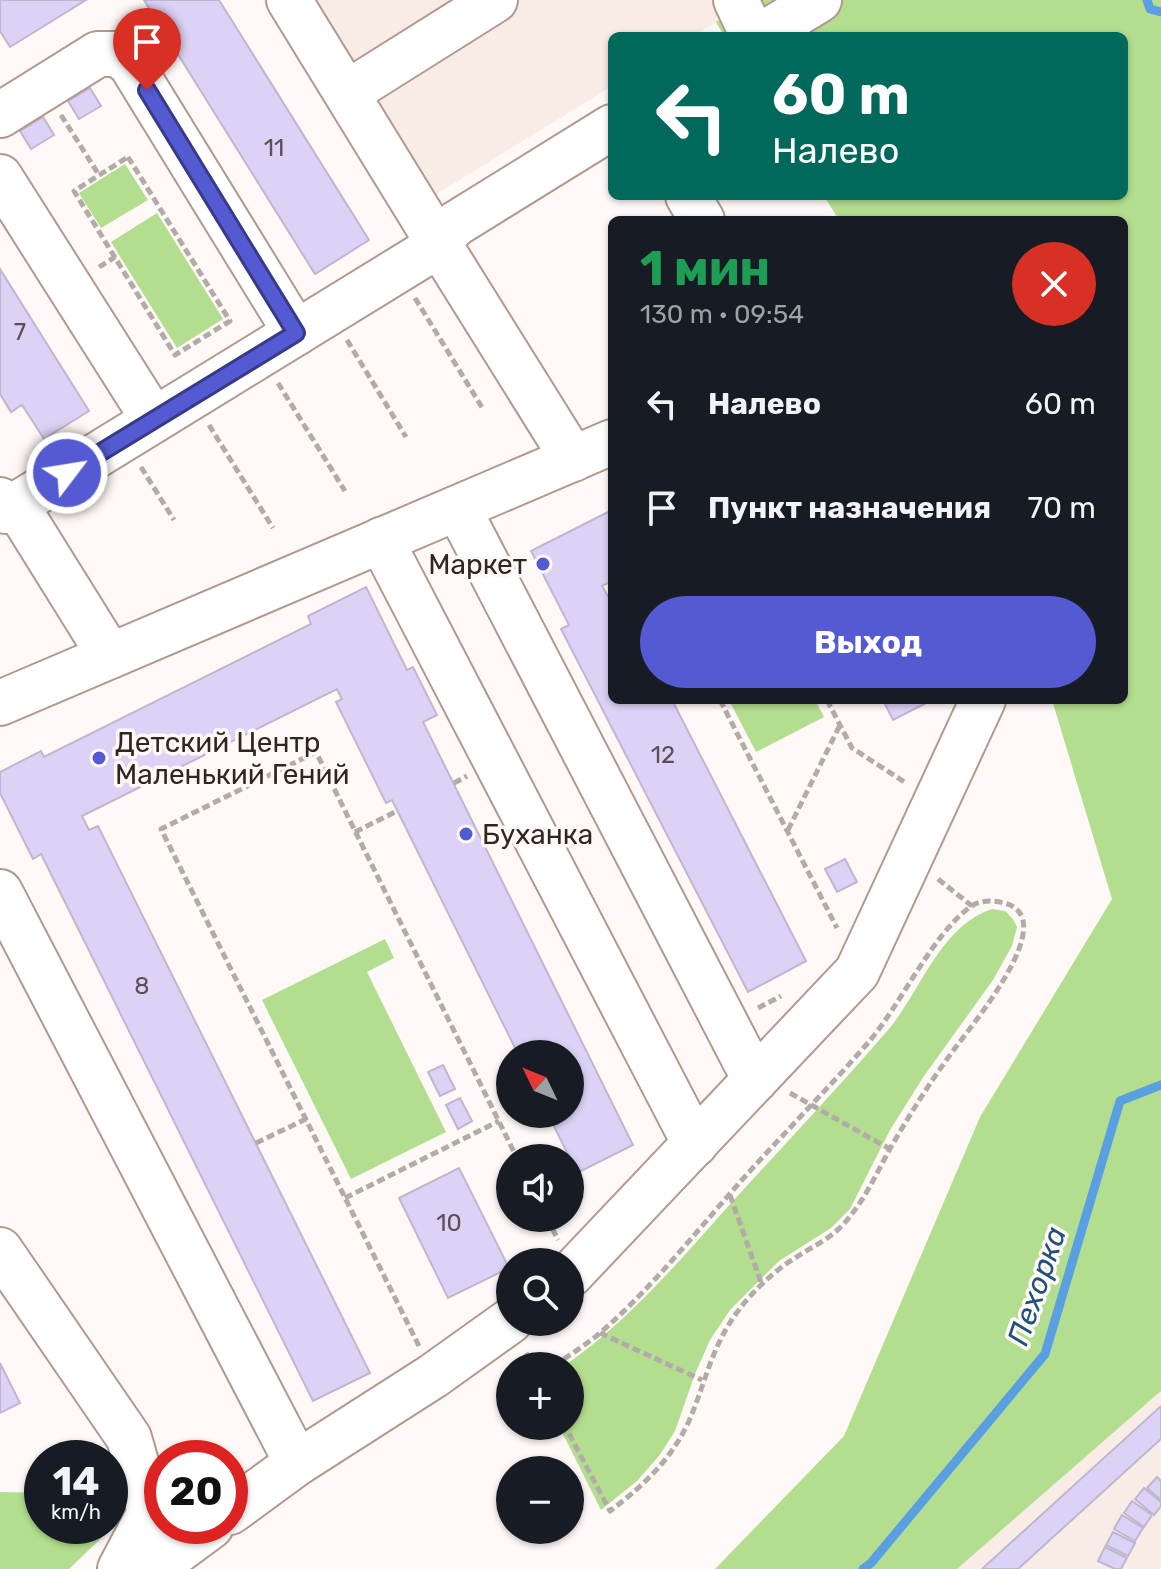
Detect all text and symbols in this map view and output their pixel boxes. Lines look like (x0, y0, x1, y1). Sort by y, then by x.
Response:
pin (113, 8, 181, 90)
icon: arrive (125, 20, 169, 64)
text: 60 m (772, 62, 910, 128)
icon: left (640, 64, 744, 168)
text: Налево (772, 129, 899, 172)
house number: 11 (264, 134, 284, 162)
text: 1 мин (640, 240, 770, 297)
button: close (1012, 242, 1096, 326)
text: 130 m · 09:54 (640, 299, 804, 330)
house number: 7 (14, 318, 26, 346)
icon: left (640, 382, 684, 426)
text: Налево (708, 386, 821, 422)
text: 60 m (1025, 386, 1096, 422)
position arrow (25, 431, 109, 515)
icon: arrive (640, 486, 684, 530)
text: Пункт назначения (708, 490, 991, 526)
text: 70 m (1028, 490, 1096, 526)
place label: Маркет (428, 548, 527, 581)
marker: Маркет (534, 555, 552, 573)
button: Выход (640, 596, 1096, 688)
place label: Детский Центр Маленький Гений (115, 726, 350, 791)
house number: 12 (651, 741, 675, 769)
marker: Детский Центр Маленький Гений (90, 749, 108, 767)
place label: Буханка (482, 818, 593, 851)
marker: Буханка (457, 825, 475, 843)
house number: 8 (134, 972, 150, 1000)
north arrow (496, 1040, 584, 1128)
map controls (496, 1040, 584, 1544)
button: sound (496, 1144, 584, 1232)
house number: 10 (436, 1209, 462, 1237)
water label: Пехорка (1000, 1222, 1074, 1350)
button: search (496, 1248, 584, 1336)
button: + (496, 1352, 584, 1440)
speed limit sign: 20 (144, 1440, 248, 1544)
button: − (496, 1456, 584, 1544)
text: 14 (52, 1458, 100, 1505)
text: km/h (51, 1500, 101, 1524)

